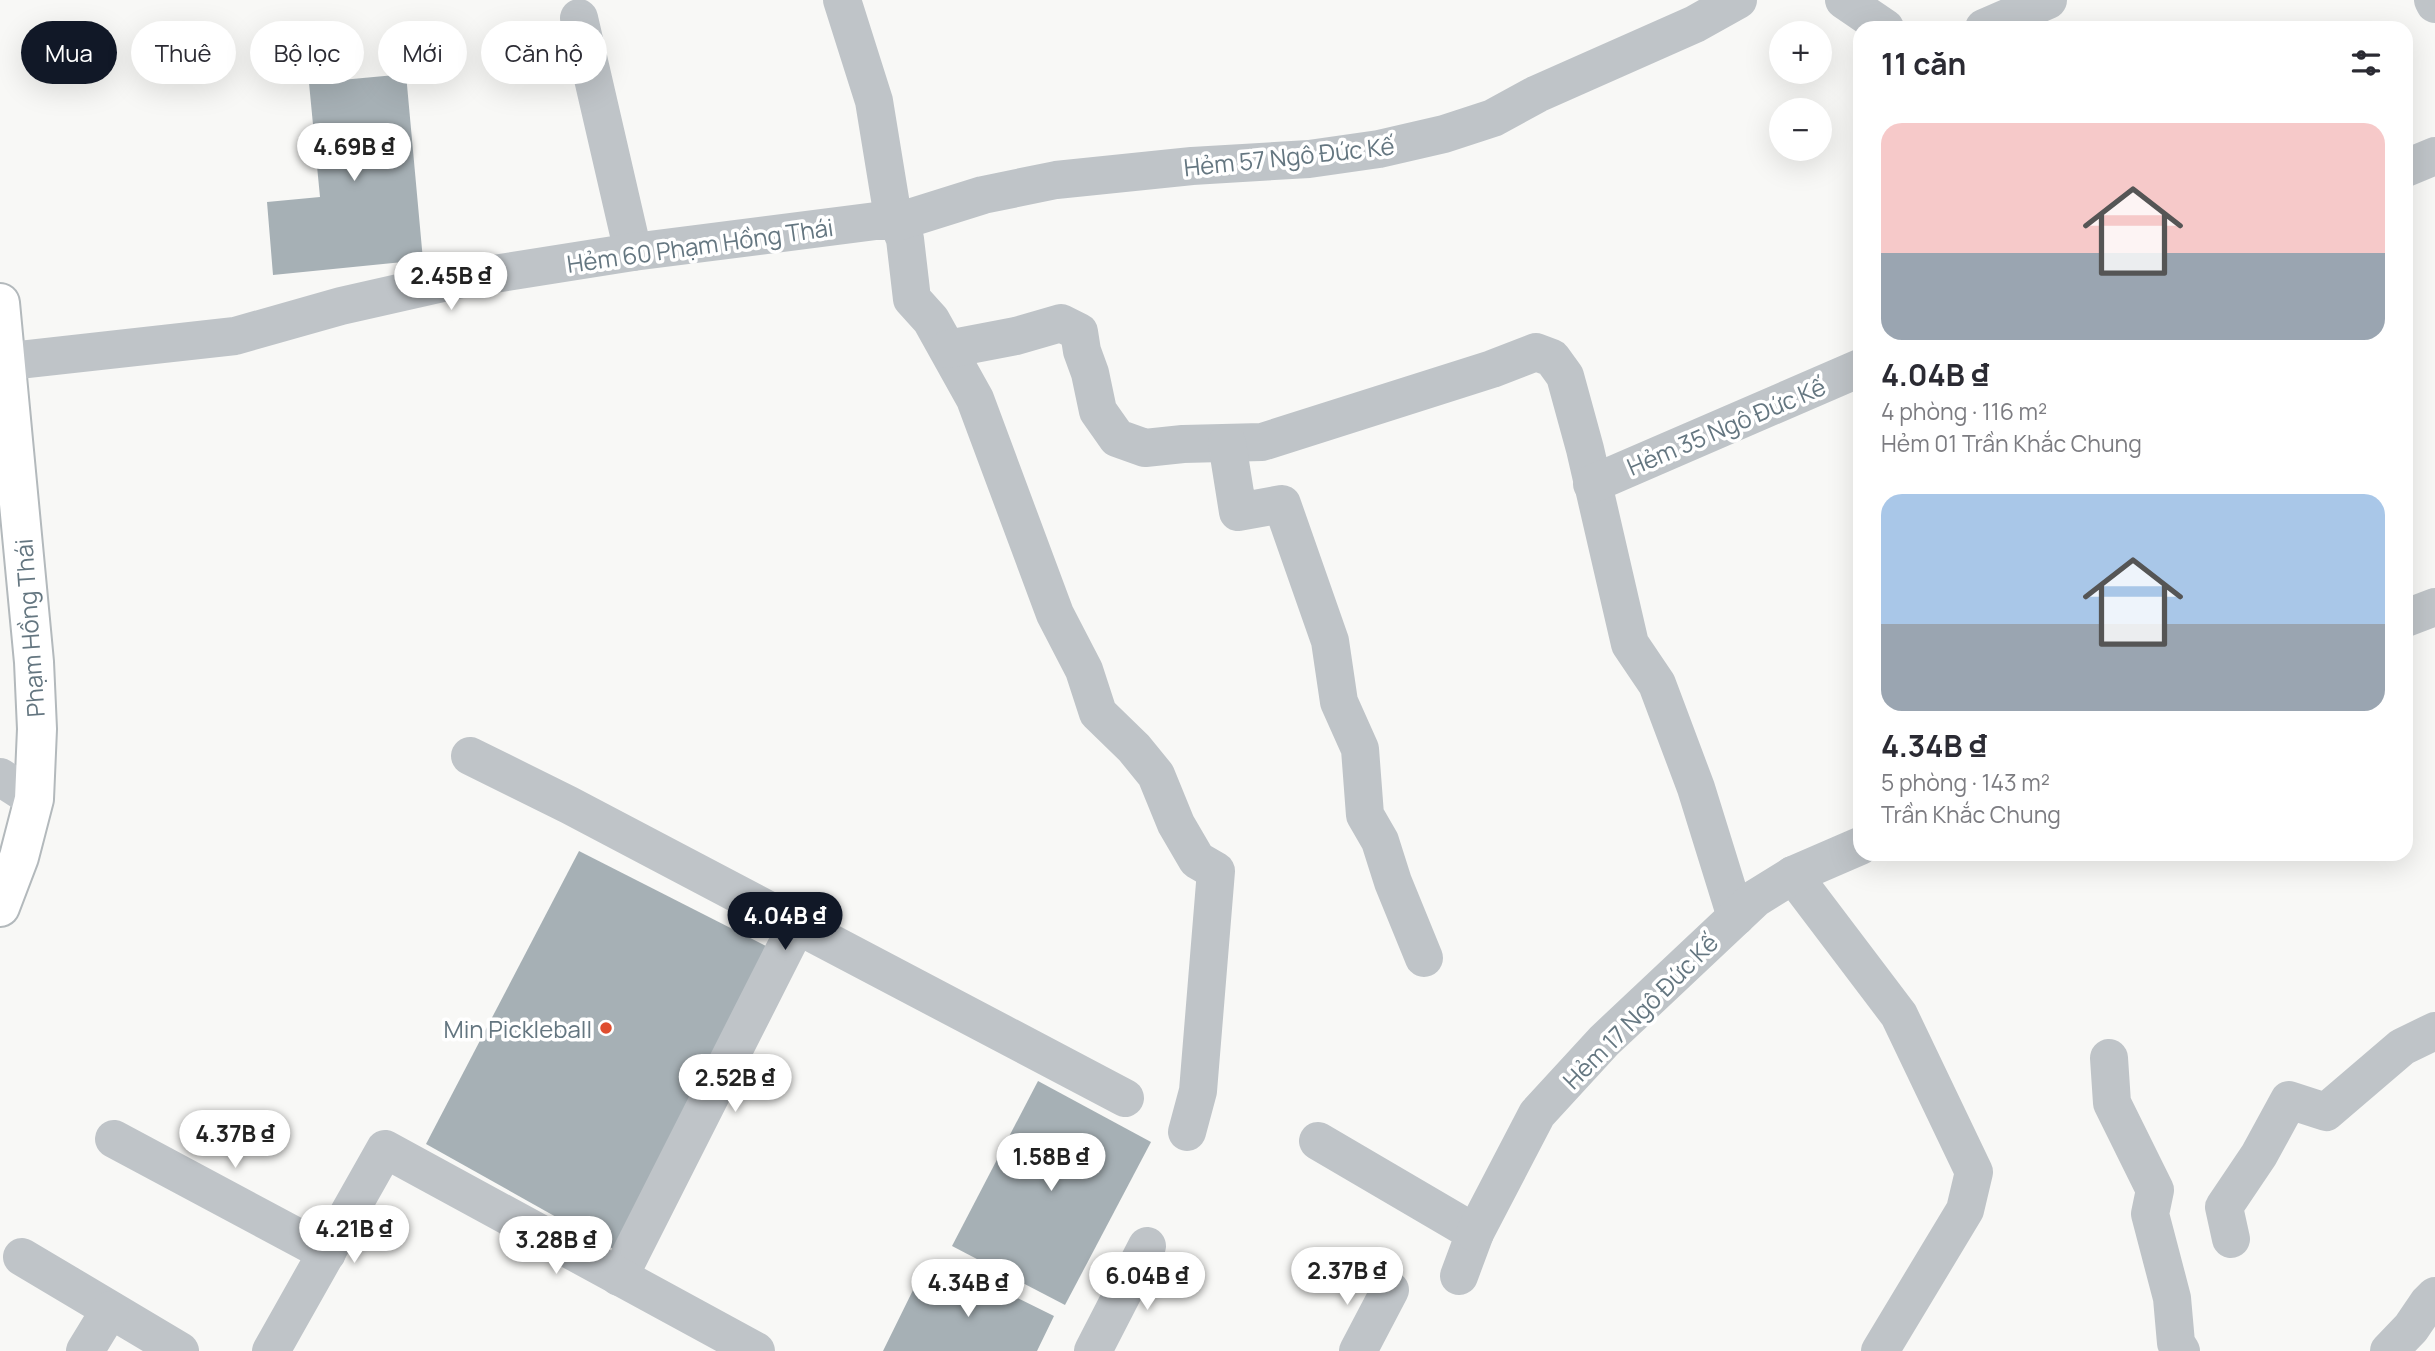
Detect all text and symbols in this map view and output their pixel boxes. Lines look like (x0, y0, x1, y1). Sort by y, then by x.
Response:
chip: Mua (21, 21, 117, 84)
chip: Thuê (131, 21, 236, 84)
chip: Bộ lọc (250, 21, 364, 84)
chip: Mới (378, 21, 467, 84)
chip: Căn hộ (481, 21, 607, 84)
map controls (1769, 21, 1832, 161)
button: + (1769, 21, 1832, 84)
text: 11 căn (1881, 43, 1966, 84)
icon: filters (2347, 44, 2385, 82)
button: − (1769, 98, 1832, 161)
pin: 4.69B ₫ (289, 124, 419, 183)
street label: Hẻm 57 Ngô Đức Kế (1182, 129, 1396, 183)
text: 4.69B ₫ (313, 130, 395, 162)
icon: home (2070, 168, 2196, 294)
street label: Hẻm 60 Phạm Hồng Thái (565, 210, 835, 280)
pin: 2.45B ₫ (386, 252, 516, 312)
text: 2.45B ₫ (410, 259, 492, 291)
text: 4.04B ₫ (1881, 354, 1989, 395)
street label: Hẻm 35 Ngô Đức Kế (1622, 369, 1830, 483)
text: 4 phòng · 116 m² (1881, 395, 2047, 427)
text: Hẻm 01 Trần Khắc Chung (1881, 427, 2142, 459)
street label: Phạm Hồng Thái (6, 538, 52, 718)
icon: home (2070, 539, 2196, 665)
text: 4.34B ₫ (1881, 725, 1987, 766)
text: 5 phòng · 143 m² (1881, 766, 2050, 798)
text: Trần Khắc Chung (1881, 798, 2061, 830)
pin: 4.04B ₫ (720, 892, 850, 952)
text: 4.04B ₫ (744, 899, 826, 931)
street label: Hẻm 17 Ngô Đức Kế (1555, 926, 1725, 1096)
place label: Min Pickleball (443, 1012, 592, 1045)
marker: Min Pickleball (598, 1020, 614, 1036)
pin: 2.52B ₫ (670, 1054, 800, 1114)
text: 2.52B ₫ (695, 1061, 775, 1093)
pin: 4.37B ₫ (170, 1110, 300, 1170)
text: 4.37B ₫ (195, 1117, 275, 1149)
pin: 1.58B ₫ (986, 1134, 1116, 1193)
text: 1.58B ₫ (1012, 1140, 1090, 1172)
pin: 4.21B ₫ (289, 1206, 419, 1265)
text: 4.21B ₫ (315, 1212, 393, 1244)
pin: 3.28B ₫ (491, 1216, 621, 1276)
text: 3.28B ₫ (515, 1223, 597, 1255)
pin: 2.37B ₫ (1282, 1248, 1412, 1307)
pin: 6.04B ₫ (1082, 1252, 1212, 1312)
text: 2.37B ₫ (1307, 1254, 1387, 1286)
text: 6.04B ₫ (1105, 1259, 1189, 1291)
pin: 4.34B ₫ (903, 1260, 1033, 1319)
text: 4.34B ₫ (927, 1266, 1009, 1298)

